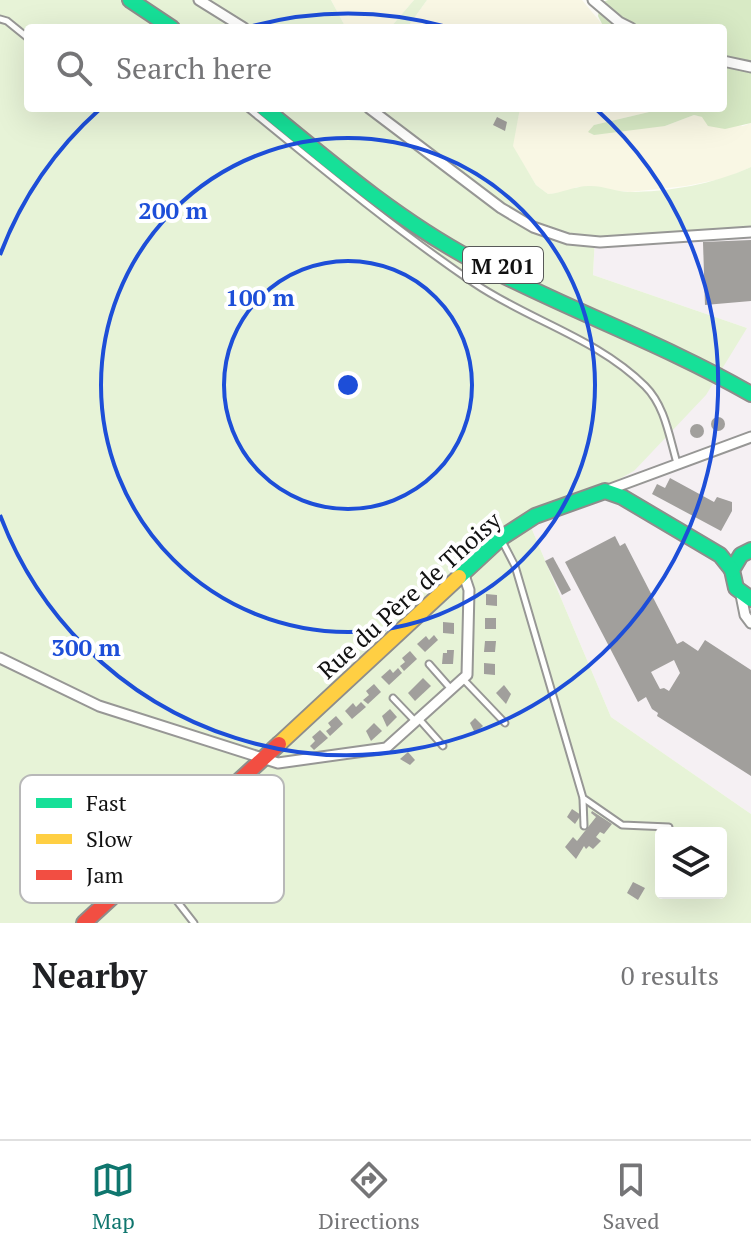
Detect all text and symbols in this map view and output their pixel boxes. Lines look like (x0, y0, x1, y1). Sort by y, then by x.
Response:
search box (24, 24, 727, 112)
icon: search (52, 46, 96, 90)
text: Search here (116, 48, 272, 88)
text: 200 m (138, 194, 208, 226)
road number: M 201 (463, 247, 543, 283)
text: 100 m (225, 281, 295, 313)
centre of rings (334, 371, 362, 399)
street label: Rue du Père de Thoisy (311, 504, 508, 686)
text: 300 m (51, 631, 121, 663)
legend (20, 775, 284, 903)
text: Fast (86, 788, 127, 817)
text: Slow (86, 824, 133, 853)
map controls (655, 827, 727, 899)
button: layers (655, 827, 727, 899)
text: Jam (86, 860, 124, 889)
text: Nearby (32, 953, 147, 998)
text: 0 results (621, 958, 719, 992)
tab: Map (91, 1158, 135, 1235)
tab: Directions (318, 1158, 420, 1235)
tab: Saved (603, 1158, 660, 1235)

